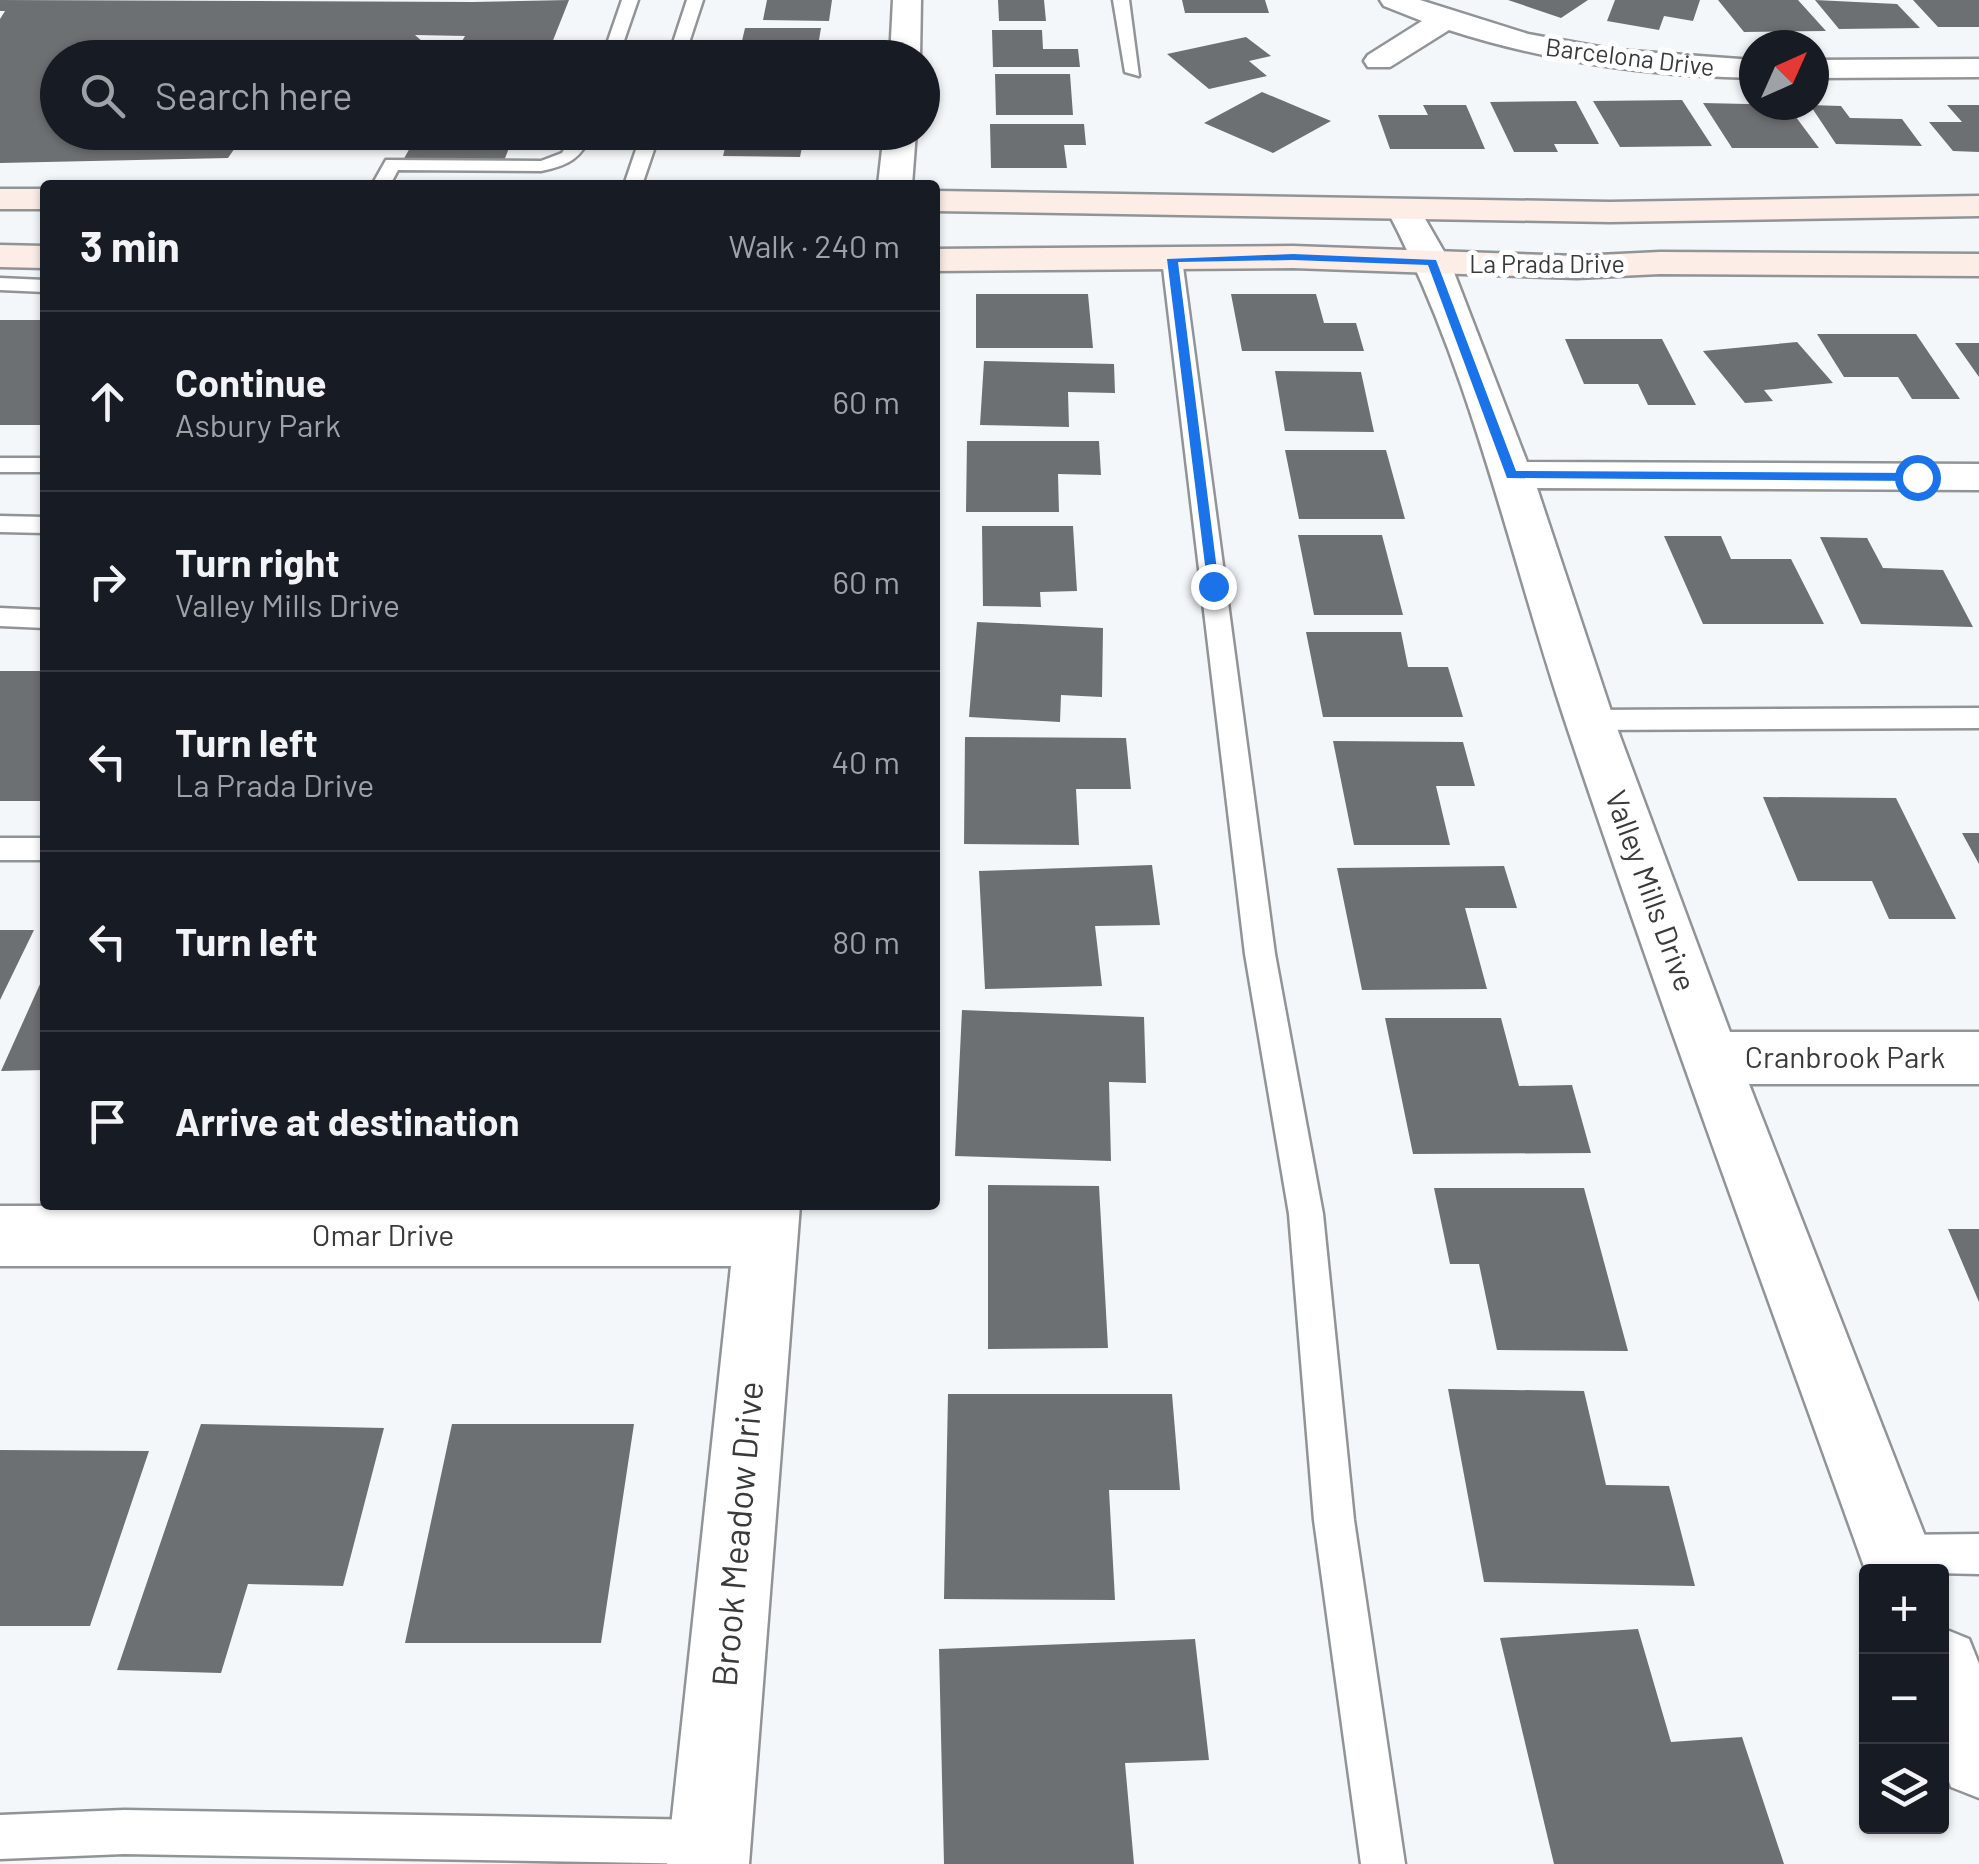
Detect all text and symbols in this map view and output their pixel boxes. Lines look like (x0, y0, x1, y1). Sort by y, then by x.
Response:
north arrow (1739, 30, 1829, 120)
street label: Barcelona Drive (1544, 31, 1716, 81)
search box (40, 40, 940, 150)
icon: search (75, 68, 130, 123)
text: Search here (155, 72, 353, 118)
text: 3 min (80, 220, 180, 270)
text: Walk · 240 m (728, 226, 900, 264)
street label: La Prada Drive (1469, 248, 1625, 278)
text: Continue (175, 359, 326, 405)
icon: ahead (80, 374, 135, 429)
text: 60 m (833, 382, 900, 420)
text: Asbury Park (175, 405, 341, 443)
route start (1895, 455, 1941, 501)
text: Turn right (175, 539, 340, 585)
icon: right (80, 554, 135, 609)
text: 60 m (833, 562, 900, 600)
route end (1191, 564, 1237, 610)
text: Valley Mills Drive (175, 585, 400, 623)
text: Turn left (175, 719, 318, 765)
icon: left (80, 734, 135, 789)
text: 40 m (831, 742, 900, 780)
text: La Prada Drive (175, 765, 374, 803)
street label: Valley Mills Drive (1599, 785, 1705, 996)
icon: left (80, 914, 135, 969)
text: Turn left (175, 918, 318, 964)
text: 80 m (832, 922, 900, 960)
street label: Cranbrook Park (1745, 1038, 1945, 1074)
icon: arrive (80, 1094, 135, 1149)
text: Arrive at destination (175, 1098, 520, 1144)
street label: Omar Drive (312, 1216, 454, 1252)
street label: Brook Meadow Drive (702, 1379, 770, 1688)
map controls (1859, 1564, 1949, 1834)
button: + (1859, 1564, 1949, 1654)
button: − (1859, 1654, 1949, 1744)
button: layers (1859, 1744, 1949, 1834)

